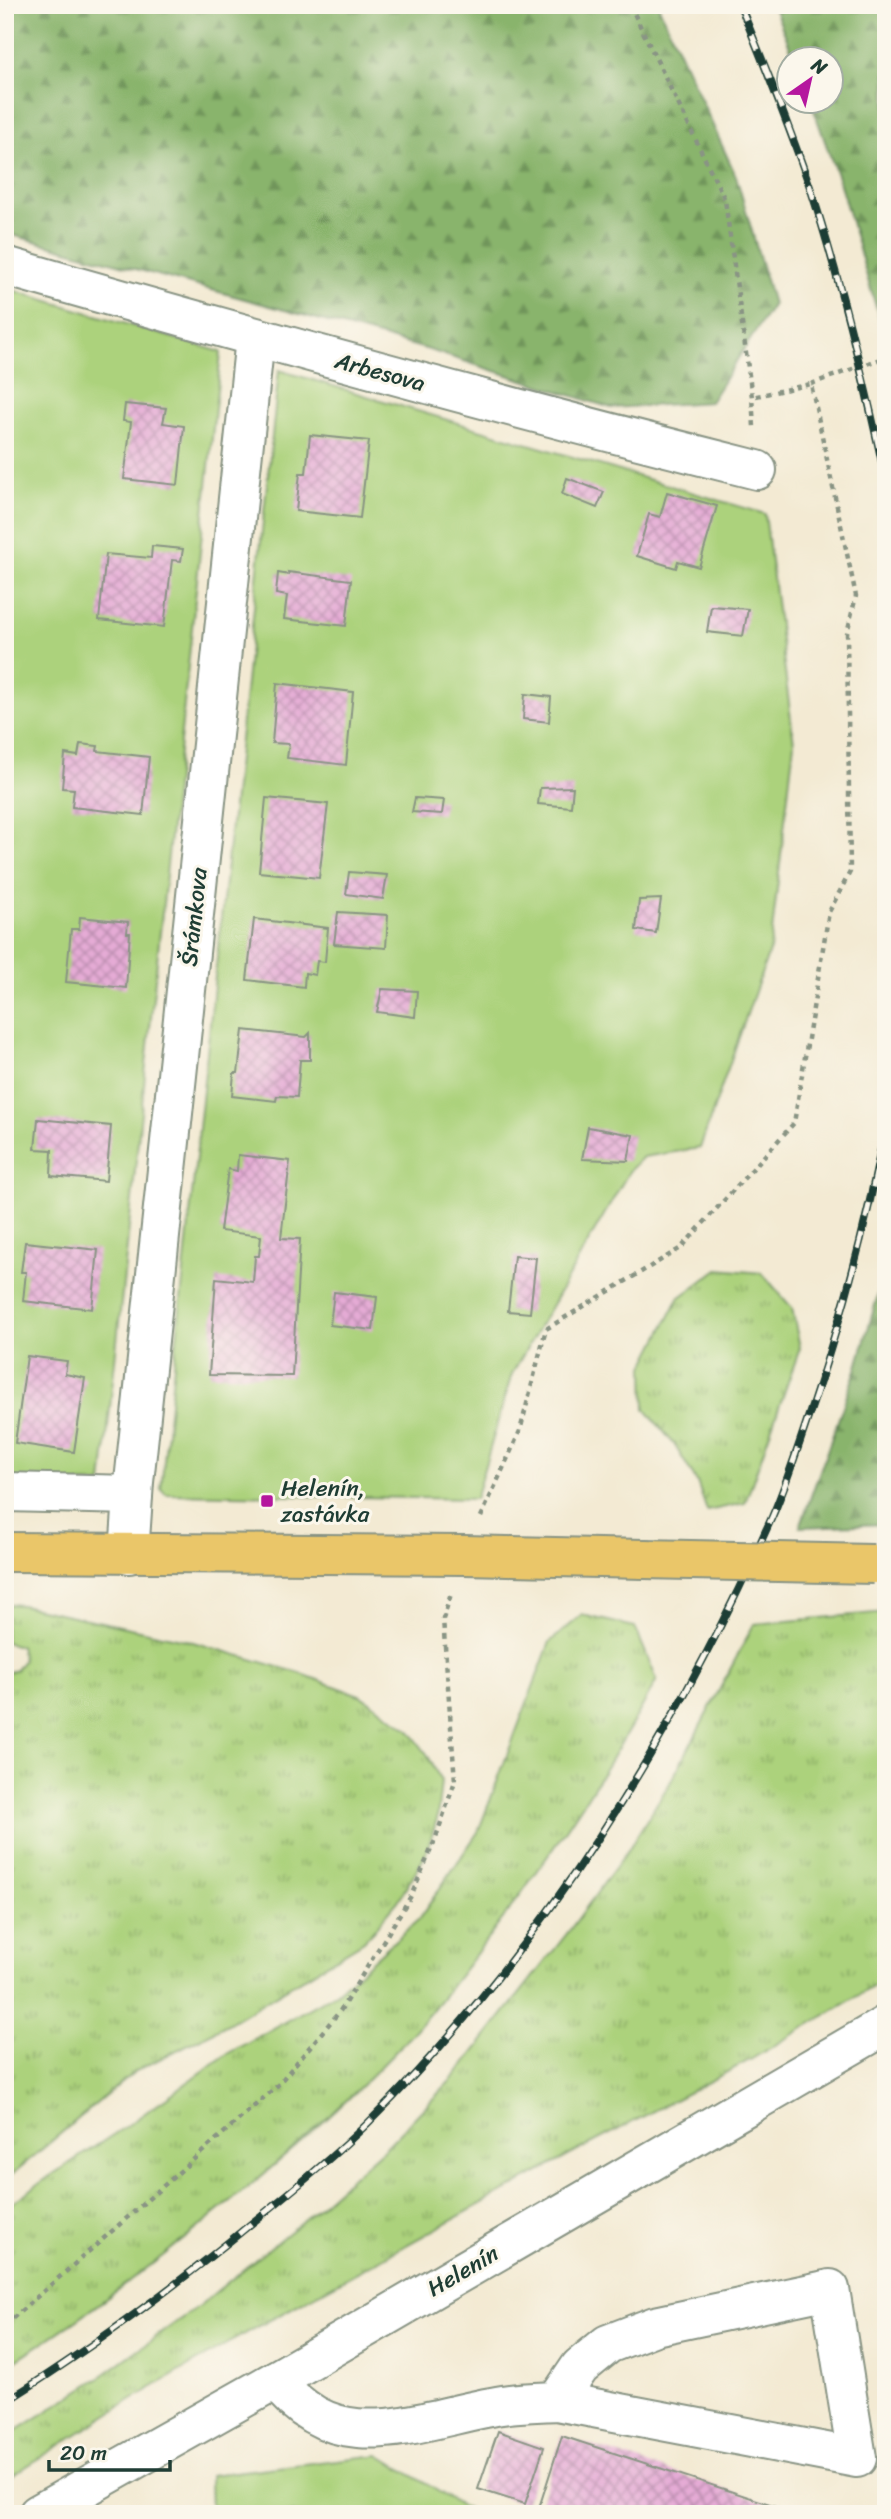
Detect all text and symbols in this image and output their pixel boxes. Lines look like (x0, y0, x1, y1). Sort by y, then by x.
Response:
north arrow (776, 46, 846, 116)
text: N (804, 48, 835, 84)
street label: Arbesova (329, 340, 430, 404)
street label: Šrámkova (168, 865, 220, 968)
place label: Helenín, zastávka (280, 1468, 370, 1535)
marker: Helenín, zastávka (259, 1493, 275, 1509)
street label: Helenín (419, 2234, 507, 2308)
scale bar (49, 2428, 170, 2472)
text: 20 m (60, 2434, 107, 2472)

